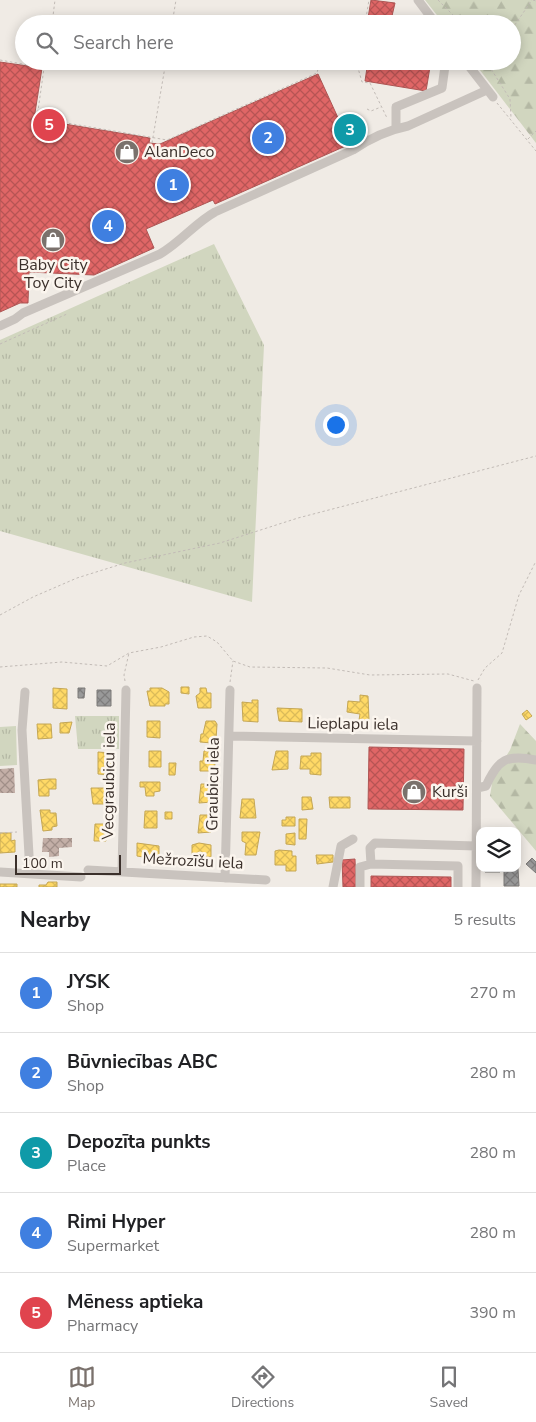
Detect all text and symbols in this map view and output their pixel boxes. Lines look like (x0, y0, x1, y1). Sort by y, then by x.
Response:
search box (15, 15, 521, 70)
icon: search (33, 29, 61, 57)
text: Search here (73, 30, 174, 56)
pin: 5 (33, 106, 65, 144)
pin: 3 (334, 111, 366, 149)
pin: 2 (252, 119, 284, 157)
shop icon: AlanDeco (114, 139, 140, 165)
place label: AlanDeco (144, 141, 215, 163)
pin: 1 (157, 166, 189, 204)
pin: 4 (92, 207, 124, 245)
shop icon: Baby City Toy City (40, 227, 66, 253)
place label: Baby City Toy City (18, 254, 88, 294)
your location (323, 412, 349, 438)
street label: Lieplapu iela (307, 712, 399, 736)
street label: Vecgraubicu iela (97, 722, 121, 841)
street label: Graubicu iela (201, 737, 225, 831)
shop icon: Kurši (401, 779, 427, 805)
place label: Kurši (432, 781, 468, 803)
map controls (476, 827, 521, 872)
button: layers (476, 827, 521, 872)
street label: Mežrozīšu iela (142, 847, 244, 875)
scale bar (15, 852, 121, 875)
text: 100 m (22, 854, 63, 873)
text: Nearby (20, 906, 90, 934)
text: 5 results (454, 909, 516, 931)
text: JYSK (67, 969, 110, 995)
text: 1 (31, 982, 41, 1004)
text: 270 m (469, 982, 516, 1004)
text: Shop (67, 995, 104, 1017)
text: Būvniecības ABC (67, 1049, 218, 1075)
text: 2 (31, 1062, 41, 1084)
text: 280 m (469, 1062, 516, 1084)
text: Shop (67, 1075, 104, 1097)
text: Depozīta punkts (67, 1129, 211, 1155)
text: 3 (31, 1142, 41, 1164)
text: 280 m (469, 1142, 516, 1164)
text: Place (67, 1155, 106, 1177)
text: Rimi Hyper (67, 1209, 165, 1235)
text: 4 (31, 1222, 41, 1244)
text: 280 m (469, 1222, 516, 1244)
text: Supermarket (67, 1235, 159, 1257)
text: Mēness aptieka (67, 1289, 204, 1315)
text: 5 (31, 1302, 41, 1324)
text: 390 m (469, 1302, 516, 1324)
text: Pharmacy (67, 1315, 138, 1337)
tab: Map (68, 1363, 96, 1412)
tab: Directions (231, 1363, 294, 1412)
tab: Saved (430, 1363, 468, 1412)

